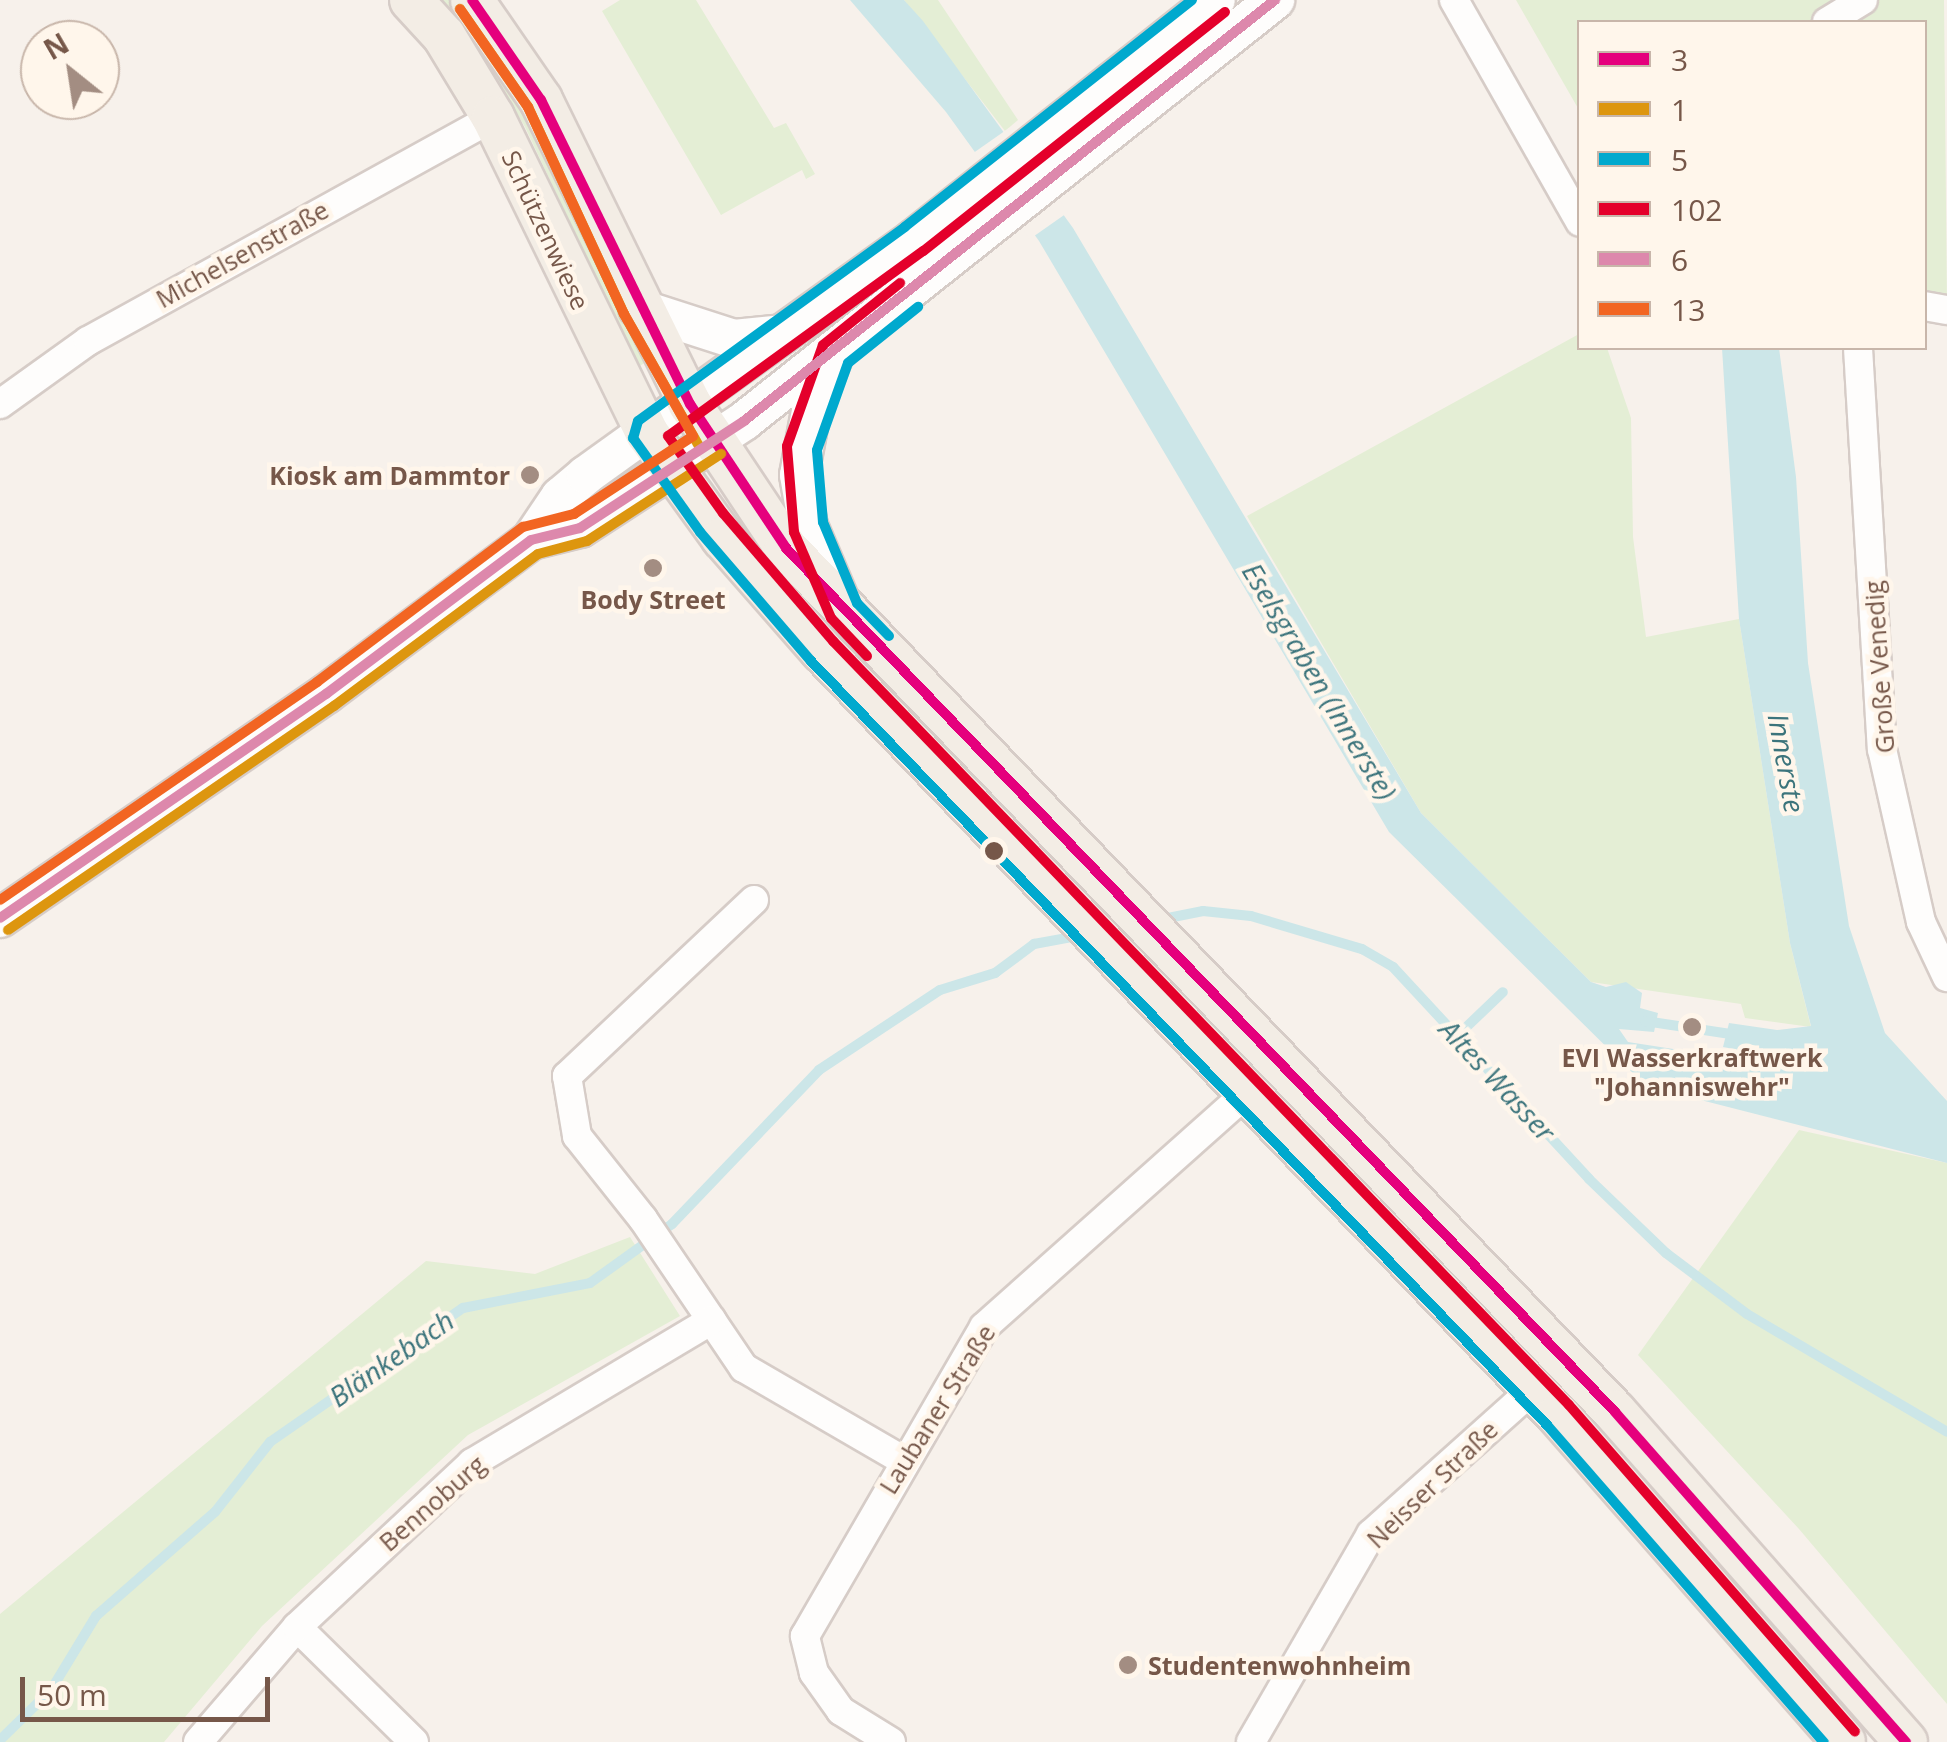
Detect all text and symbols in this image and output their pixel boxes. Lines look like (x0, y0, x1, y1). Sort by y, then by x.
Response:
north arrow (20, 20, 120, 120)
legend (1577, 20, 1927, 350)
text: N (37, 24, 75, 68)
text: 3 (1671, 39, 1688, 80)
text: 1 (1671, 89, 1688, 130)
text: 5 (1671, 139, 1688, 180)
street label: Schützenwiese (496, 146, 596, 314)
text: 102 (1671, 189, 1722, 230)
street label: Michelsenstraße (151, 194, 333, 314)
text: 6 (1671, 239, 1688, 280)
text: 13 (1671, 289, 1705, 330)
place label: Kiosk am Dammtor (269, 460, 510, 490)
marker: Kiosk am Dammtor (519, 464, 541, 486)
water label: Eselsgraben (Innerste) (1236, 556, 1404, 806)
marker: Body Street (642, 557, 664, 579)
street label: Große Venedig (1858, 580, 1900, 754)
place label: Body Street (580, 584, 726, 614)
water label: Innerste (1762, 711, 1812, 815)
unlabelled marker (984, 841, 1004, 861)
water label: Altes Wasser (1433, 1012, 1563, 1148)
marker: EVI Wasserkraftwerk "Johanniswehr" (1681, 1016, 1703, 1038)
place label: EVI Wasserkraftwerk "Johanniswehr" (1562, 1043, 1822, 1102)
water label: Blänkebach (322, 1303, 460, 1413)
street label: Laubaner Straße (873, 1319, 1001, 1499)
street label: Neisser Straße (1360, 1414, 1504, 1554)
street label: Bennoburg (373, 1449, 491, 1557)
place label: Studentenwohnheim (1148, 1650, 1411, 1680)
marker: Studentenwohnheim (1117, 1654, 1139, 1676)
scale bar (25, 1657, 275, 1719)
text: 50 m (37, 1674, 107, 1715)

